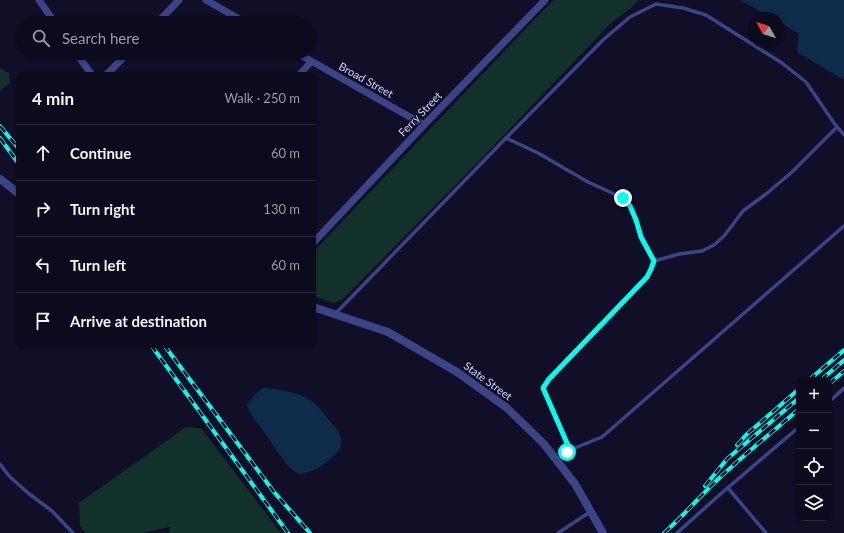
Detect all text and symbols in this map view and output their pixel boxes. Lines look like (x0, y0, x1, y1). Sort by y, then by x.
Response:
north arrow (748, 12, 784, 48)
search box (16, 16, 316, 60)
icon: search (30, 27, 52, 49)
text: Search here (62, 29, 139, 47)
street label: Broad Street (337, 59, 396, 100)
text: 4 min (32, 88, 74, 109)
street label: Ferry Street (395, 89, 444, 139)
text: Walk · 250 m (224, 90, 300, 106)
icon: ahead (32, 142, 54, 164)
text: Continue (70, 144, 131, 162)
text: 60 m (271, 145, 300, 161)
route end (614, 189, 632, 207)
icon: right (32, 198, 54, 220)
text: Turn right (70, 200, 135, 218)
text: 130 m (263, 201, 300, 217)
icon: left (32, 254, 54, 276)
text: Turn left (70, 256, 126, 274)
text: 60 m (271, 257, 300, 273)
icon: arrive (32, 310, 54, 332)
text: Arrive at destination (70, 312, 207, 330)
street label: State Street (462, 359, 515, 403)
map controls (796, 377, 832, 521)
button: + (796, 377, 832, 413)
button: − (796, 413, 832, 449)
route start (558, 443, 576, 461)
button: locate (796, 449, 832, 485)
button: layers (796, 485, 832, 521)

